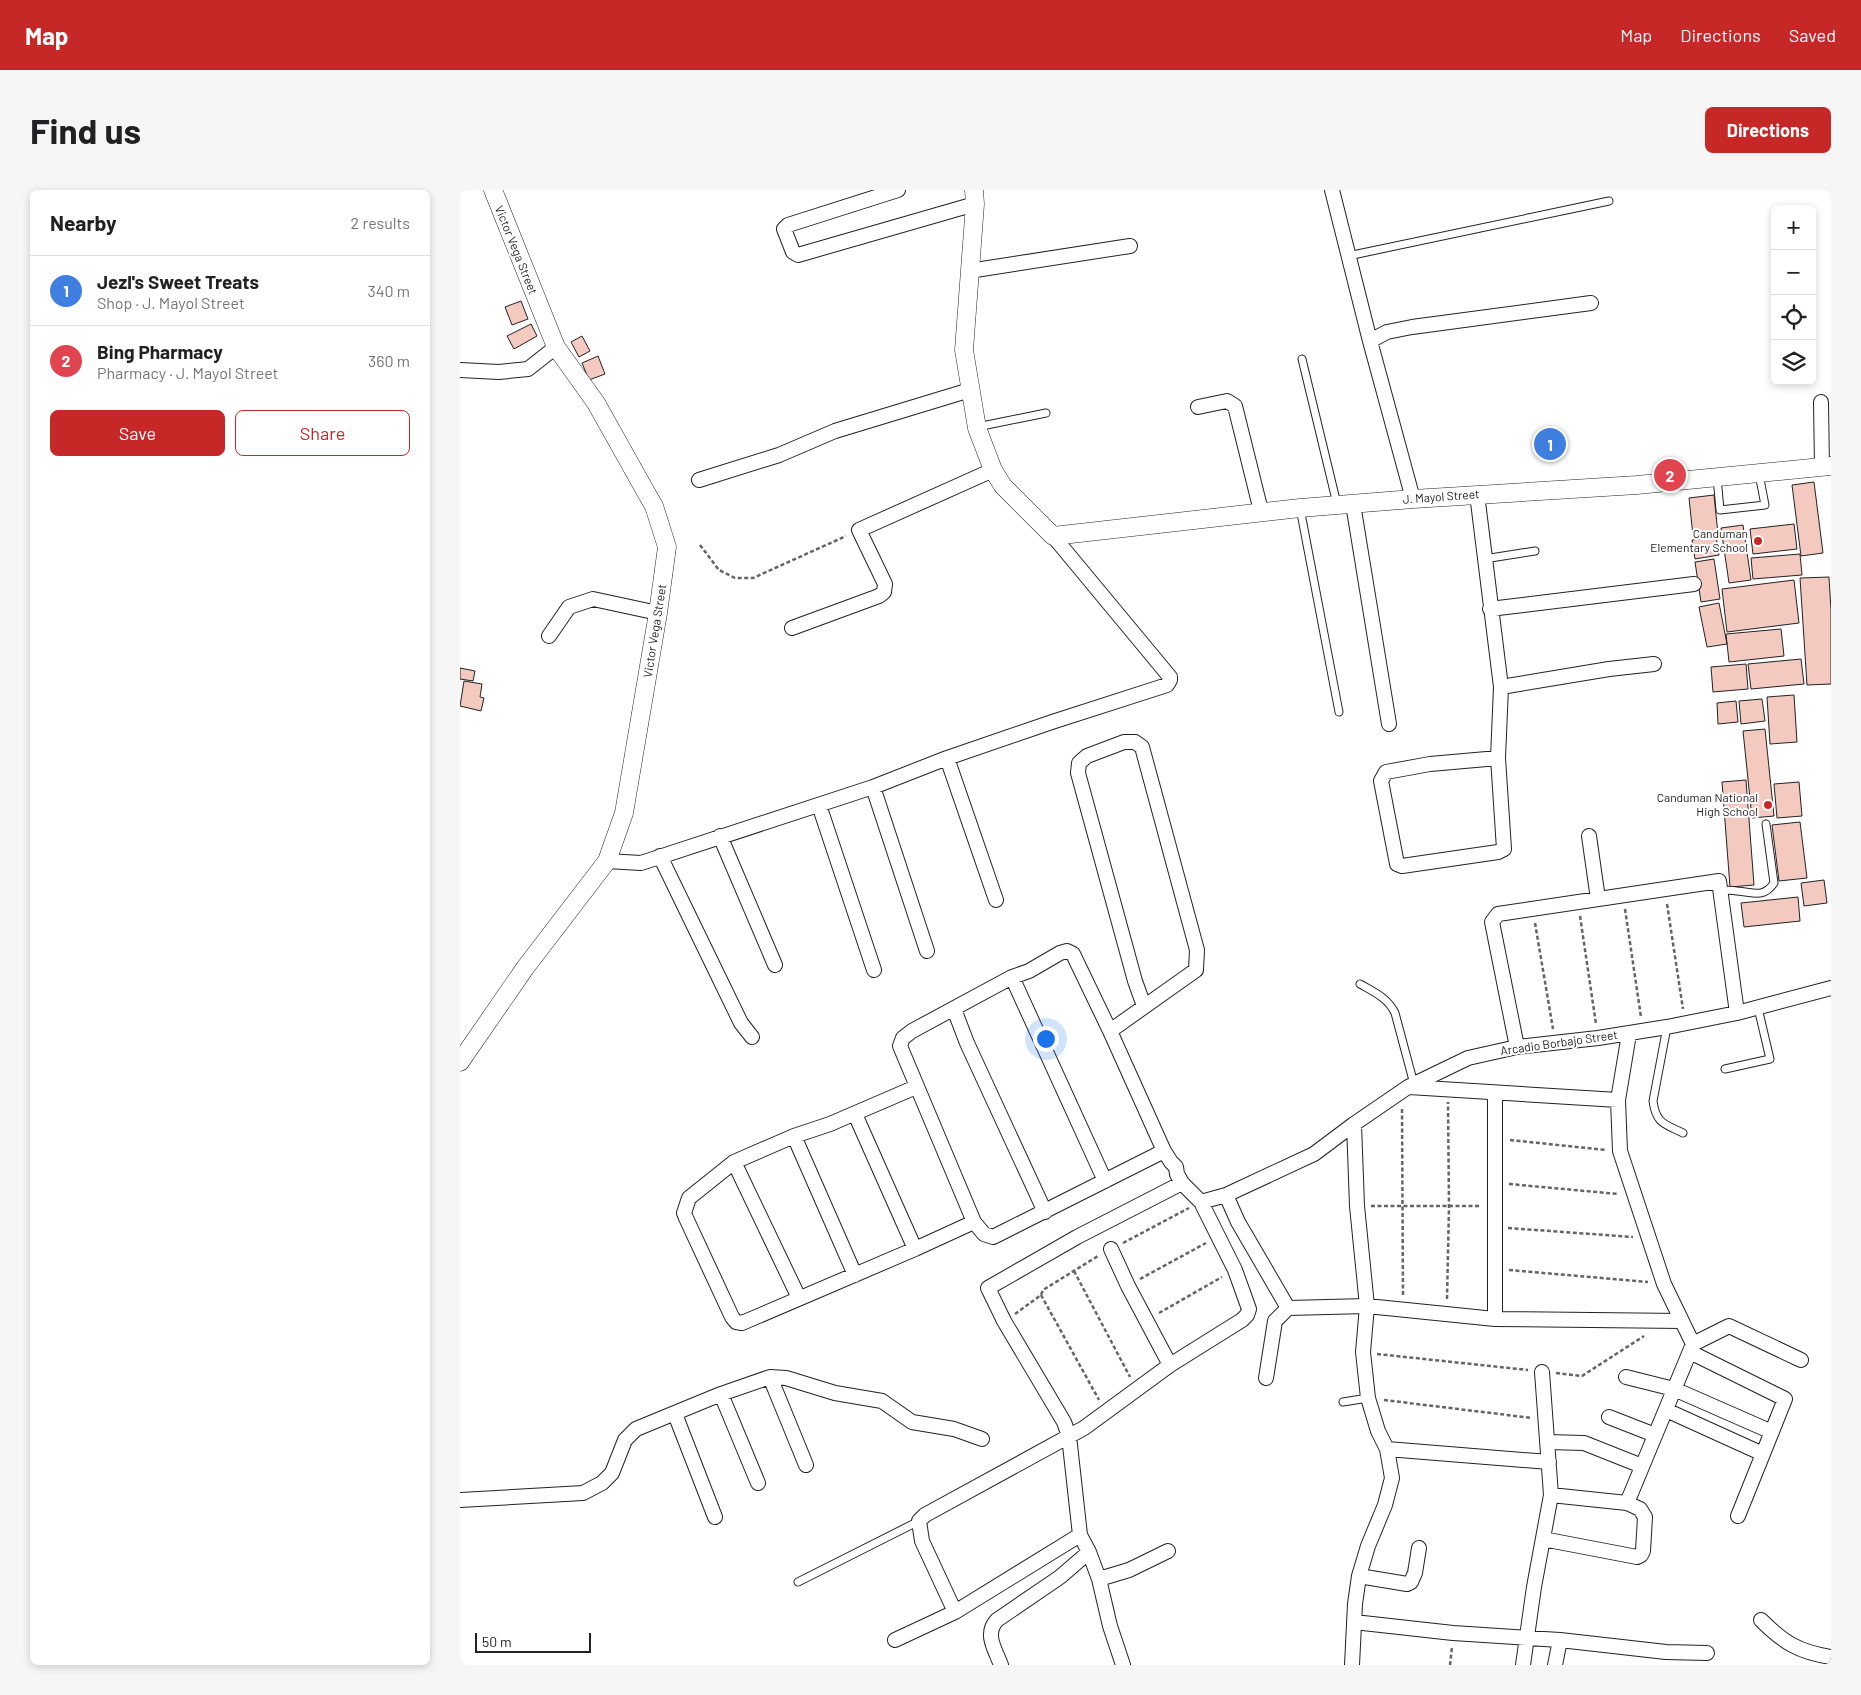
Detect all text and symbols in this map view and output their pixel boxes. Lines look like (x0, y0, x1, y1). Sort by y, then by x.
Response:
text: Map (25, 21, 68, 50)
text: Map (1620, 24, 1652, 46)
text: Directions (1680, 24, 1761, 46)
text: Saved (1789, 24, 1836, 46)
button: Directions (1705, 107, 1831, 153)
text: Find us (30, 109, 141, 151)
street label: Victor Vega Street (493, 203, 541, 296)
map controls (1771, 205, 1816, 385)
button: + (1771, 205, 1816, 250)
text: Nearby (50, 210, 116, 235)
text: 2 results (351, 213, 410, 232)
button: − (1771, 250, 1816, 295)
text: Jezl's Sweet Treats (97, 270, 259, 293)
text: 1 (63, 281, 69, 300)
text: 340 m (367, 281, 410, 300)
text: Shop · J. Mayol Street (97, 293, 245, 312)
button: locate (1771, 295, 1816, 340)
text: Bing Pharmacy (97, 340, 223, 363)
button: layers (1771, 340, 1816, 385)
text: 2 (62, 351, 70, 370)
text: 360 m (368, 351, 410, 370)
text: Pharmacy · J. Mayol Street (97, 363, 278, 382)
button: Save (50, 410, 225, 456)
button: Share (235, 410, 410, 456)
pin: 1 (1534, 425, 1566, 463)
pin: 2 (1654, 456, 1686, 494)
street label: J. Mayol Street (1402, 486, 1480, 506)
place label: Canduman Elementary School (1650, 526, 1748, 554)
marker: Canduman Elementary School (1752, 535, 1764, 547)
street label: Victor Vega Street (640, 583, 668, 679)
place label: Canduman National High School (1657, 790, 1758, 818)
marker: Canduman National High School (1762, 799, 1774, 811)
your location (1033, 1026, 1059, 1052)
street label: Arcadio Borbajo Street (1499, 1027, 1618, 1057)
scale bar (475, 1630, 591, 1653)
text: 50 m (482, 1633, 511, 1650)

